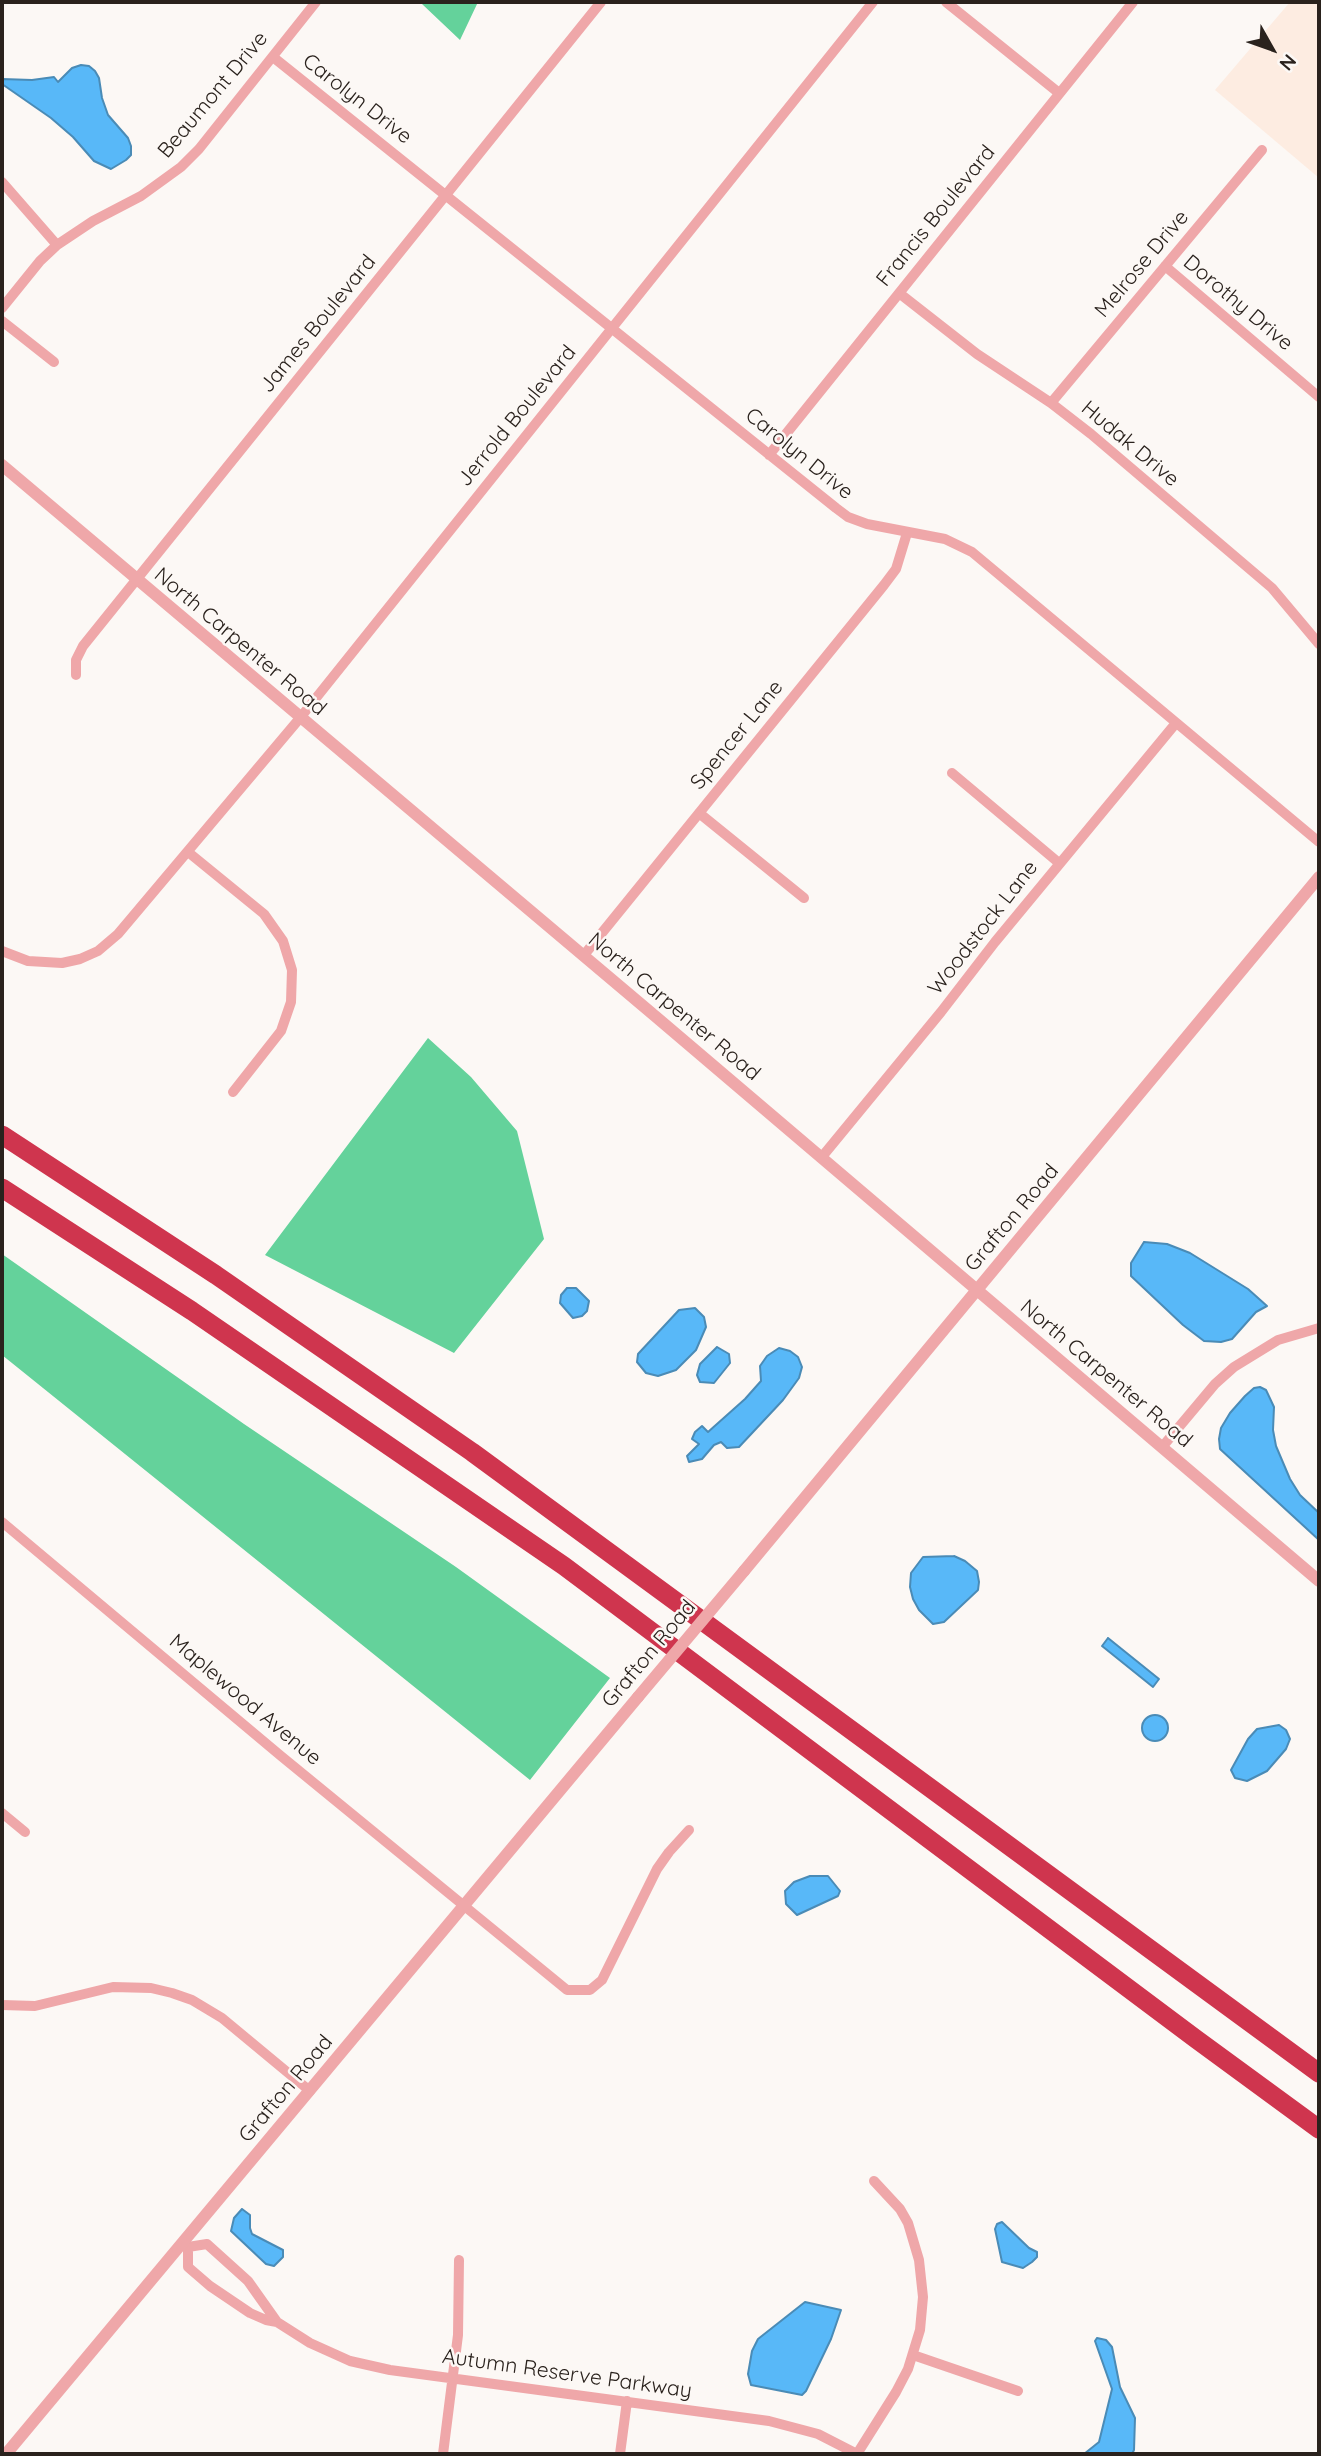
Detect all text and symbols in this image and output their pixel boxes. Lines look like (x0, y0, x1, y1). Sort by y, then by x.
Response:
north arrow (1237, 14, 1307, 84)
street label: Beaumont Drive (153, 27, 273, 163)
street label: Carolyn Drive (297, 49, 417, 149)
text: N (1274, 49, 1302, 76)
street label: Francis Boulevard (871, 140, 1001, 292)
street label: Melrose Drive (1090, 205, 1194, 323)
street label: James Boulevard (255, 250, 381, 398)
street label: Dorothy Drive (1178, 250, 1298, 356)
street label: Jerrold Boulevard (452, 340, 582, 492)
street label: Hudak Drive (1076, 396, 1184, 492)
street label: Carolyn Drive (740, 403, 858, 505)
street label: North Carpenter Road (149, 563, 331, 721)
street label: Spencer Lane (685, 675, 789, 795)
street label: Woodstock Lane (923, 856, 1043, 1000)
street label: North Carpenter Road (583, 928, 765, 1086)
street label: Grafton Road (960, 1159, 1064, 1277)
street label: North Carpenter Road (1015, 1295, 1197, 1453)
street label: Grafton Road (597, 1595, 701, 1713)
street label: Maplewood Avenue (164, 1629, 326, 1771)
street label: Grafton Road (234, 2030, 338, 2148)
street label: Autumn Reserve Parkway (441, 2344, 693, 2404)

